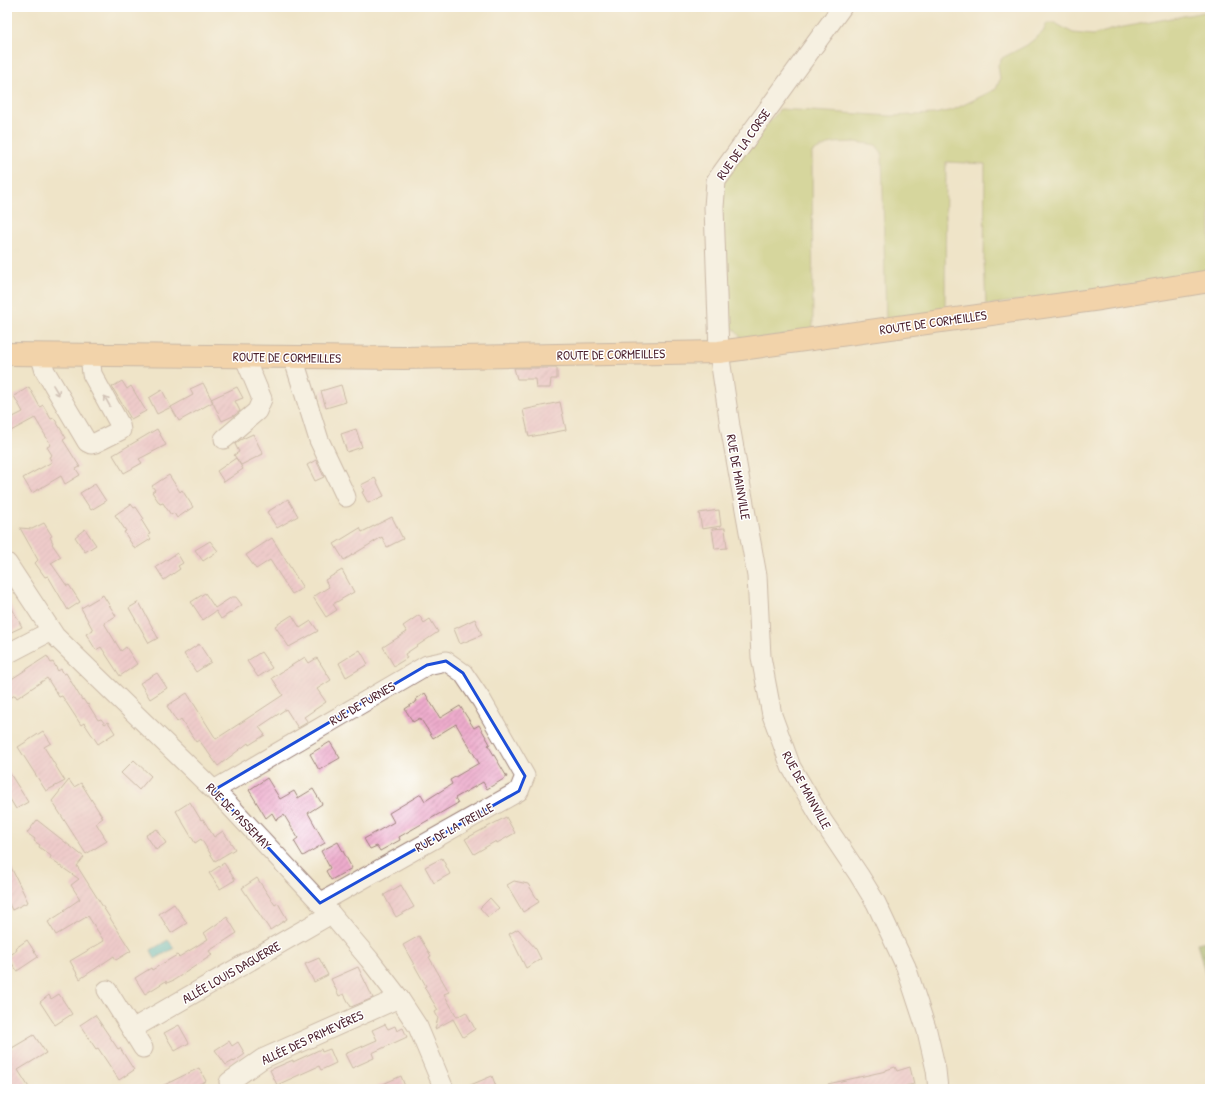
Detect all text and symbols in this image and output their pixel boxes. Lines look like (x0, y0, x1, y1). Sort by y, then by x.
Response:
street label: RUE DE LA CORSE (712, 105, 774, 183)
street label: ROUTE DE CORMEILLES (878, 306, 988, 338)
street label: ROUTE DE CORMEILLES (557, 344, 665, 364)
street label: ROUTE DE CORMEILLES (233, 347, 341, 367)
one-way arrow (53, 384, 61, 396)
one-way arrow (102, 395, 110, 407)
street label: RUE DE MAINVILLE (723, 433, 755, 521)
street label: RUE DE FURNES (326, 677, 398, 729)
street label: RUE DE MAINVILLE (778, 748, 836, 832)
street label: RUE DE PASSEMAY (202, 779, 276, 854)
street label: RUE DE LA TREILLE (412, 798, 497, 856)
street label: ALLÉE LOUIS DAGUERRE (178, 936, 284, 1008)
street label: ALLÉE DES PRIMEVÈRES (258, 1005, 366, 1069)

